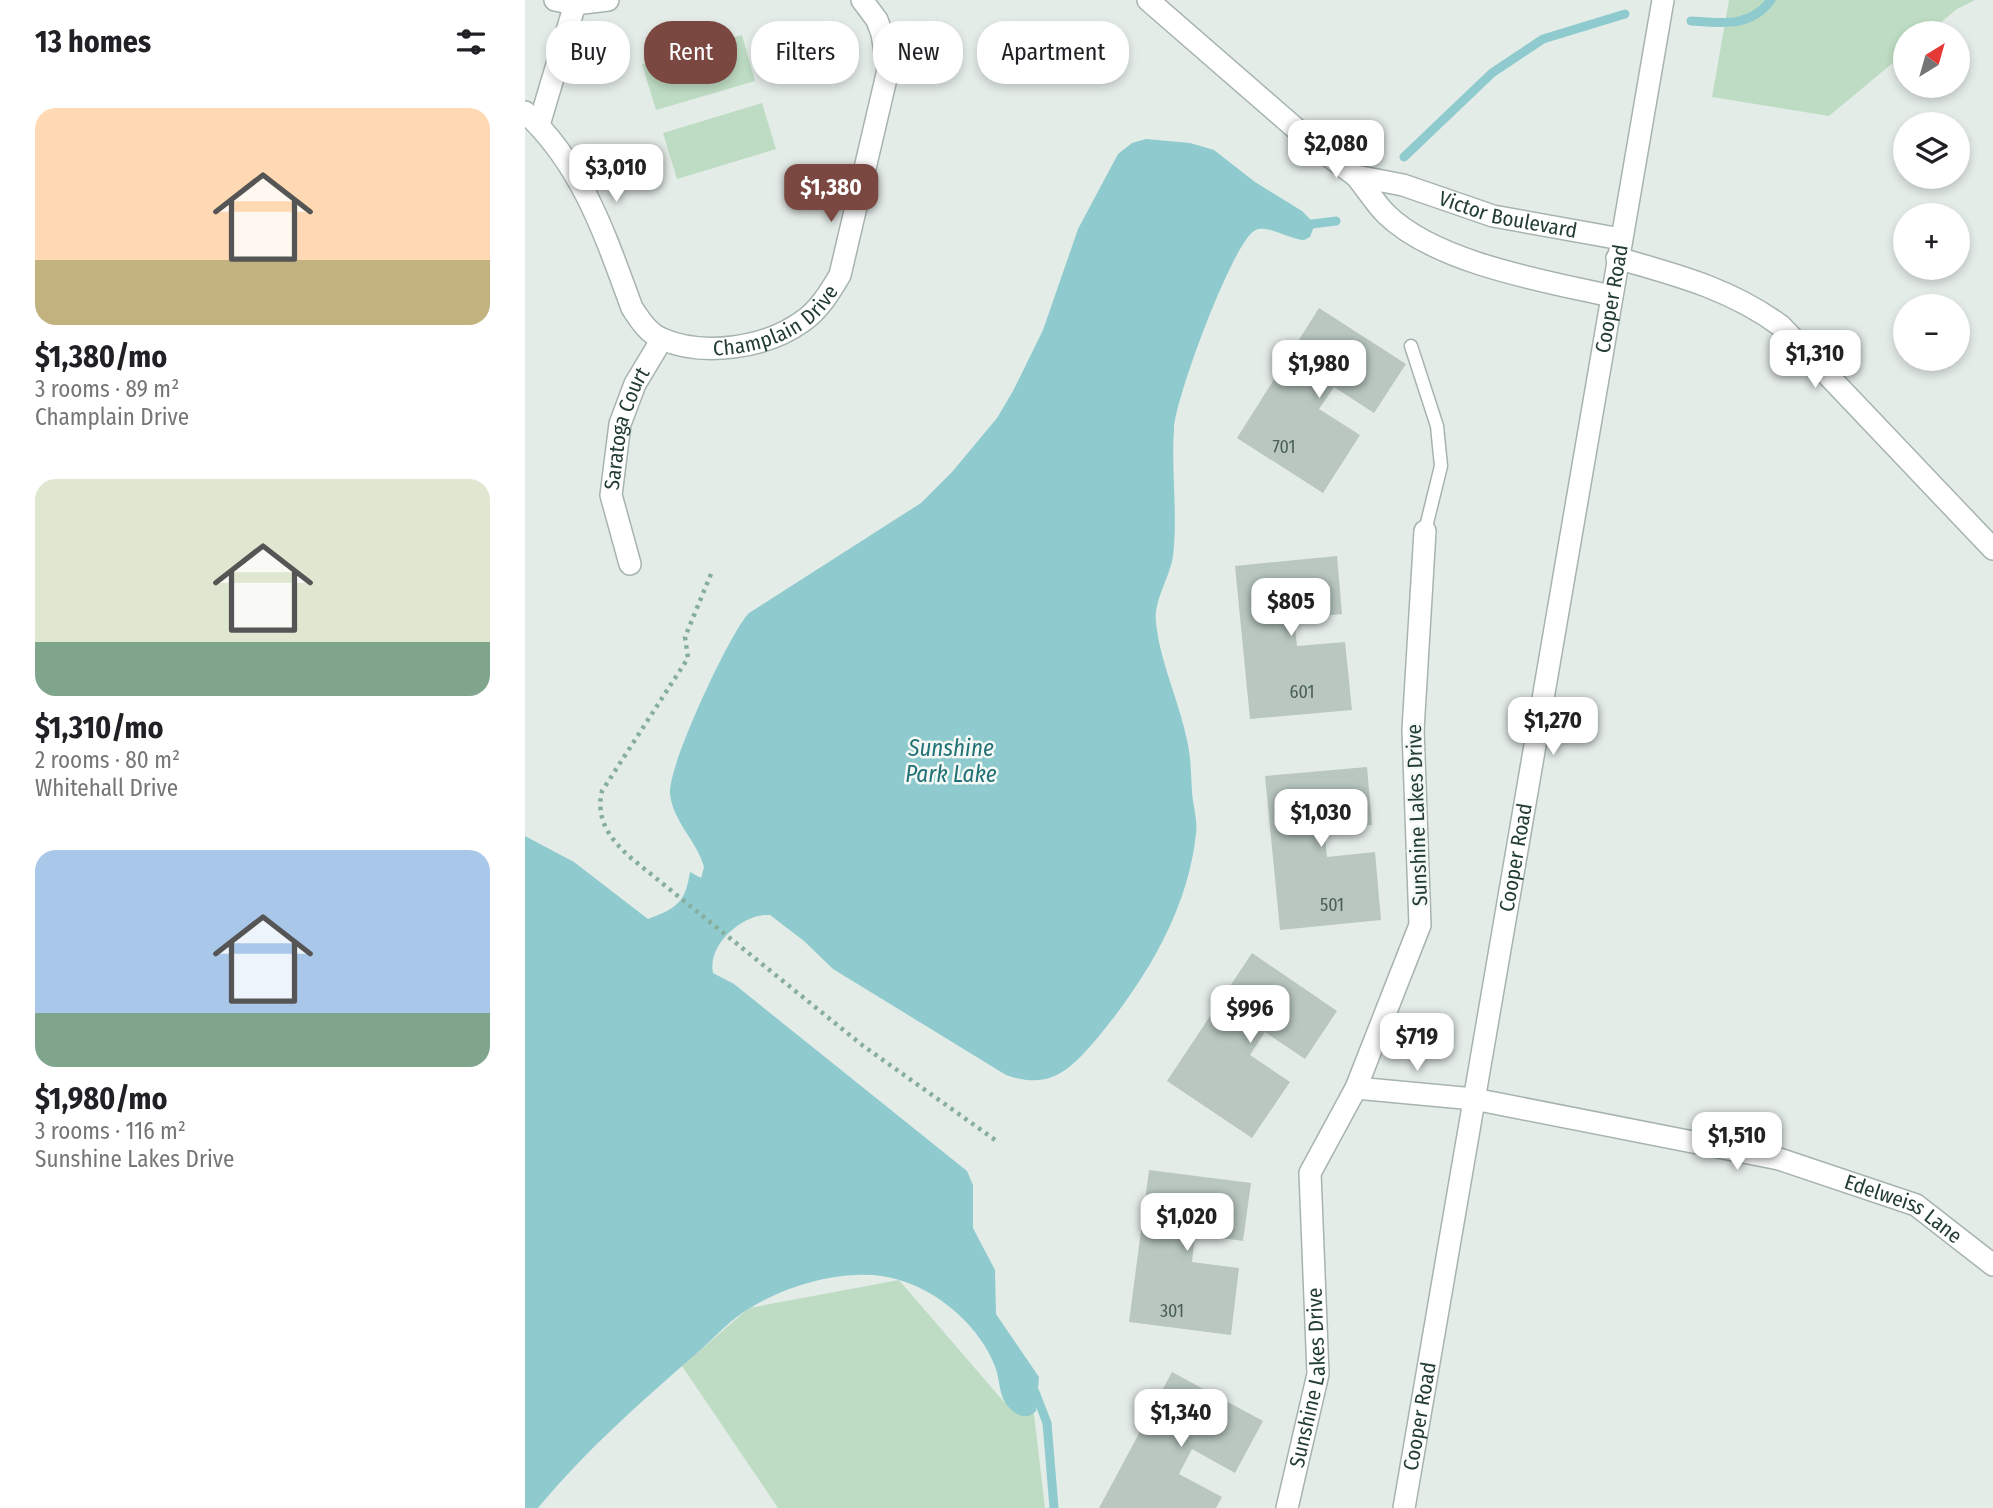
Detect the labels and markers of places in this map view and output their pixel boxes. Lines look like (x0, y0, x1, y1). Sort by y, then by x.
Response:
pin: $2,080 (1279, 120, 1393, 180)
pin: $3,010 (559, 144, 673, 204)
pin: $1,380 (774, 164, 888, 224)
pin: $1,310 (1758, 330, 1872, 390)
pin: $1,980 (1262, 340, 1376, 400)
pin: $805 (1250, 578, 1332, 638)
pin: $1,270 (1496, 698, 1610, 757)
pin: $1,030 (1264, 790, 1378, 849)
pin: $996 (1209, 986, 1291, 1045)
pin: $719 (1376, 1014, 1458, 1073)
pin: $1,510 (1680, 1112, 1794, 1172)
pin: $1,020 (1130, 1194, 1244, 1253)
pin: $1,340 (1124, 1390, 1238, 1449)

